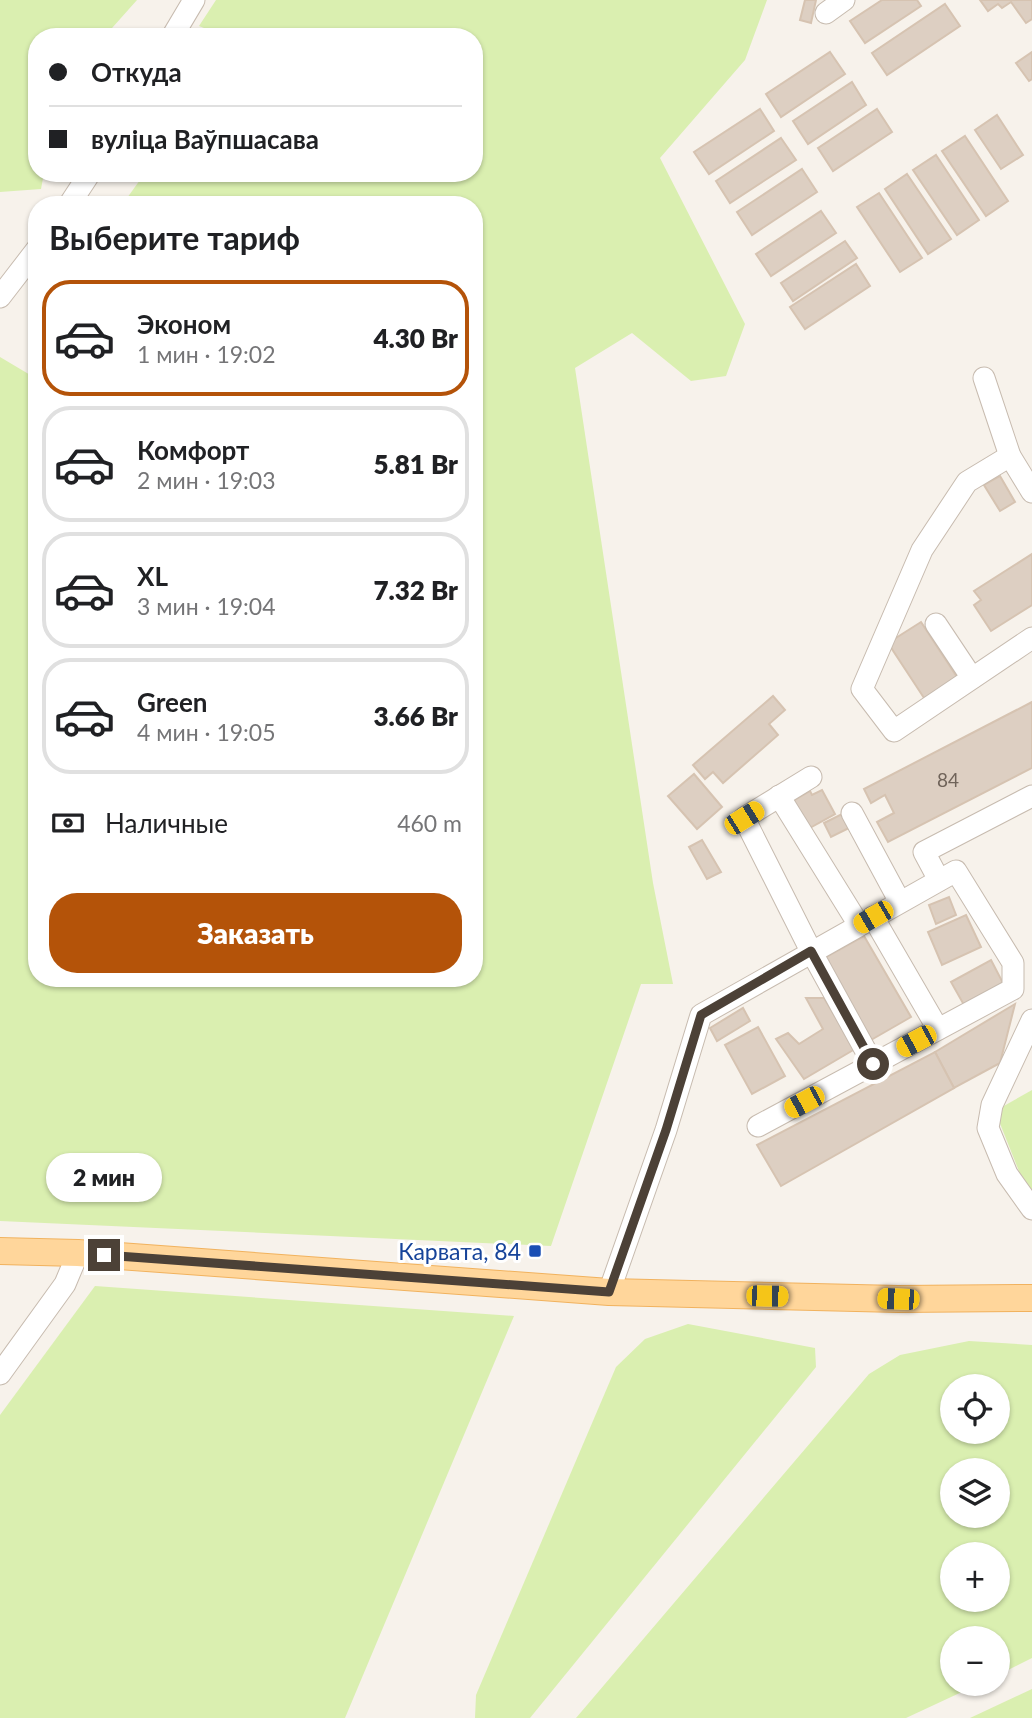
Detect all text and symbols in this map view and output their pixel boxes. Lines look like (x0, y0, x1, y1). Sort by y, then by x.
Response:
text: Откуда (91, 56, 182, 88)
text: вуліца Ваўпшасава (91, 123, 319, 155)
text: Выберите тариф (49, 218, 300, 257)
icon: car (53, 307, 116, 370)
text: Эконом (137, 308, 231, 340)
text: 4.30 Br (373, 322, 458, 354)
text: 1 мин · 19:02 (137, 340, 276, 368)
icon: car (53, 433, 116, 496)
text: Комфорт (137, 434, 249, 466)
text: 5.81 Br (373, 448, 458, 480)
text: 2 мин · 19:03 (137, 466, 276, 494)
icon: car (53, 559, 116, 622)
text: XL (137, 560, 168, 592)
text: 7.32 Br (373, 574, 458, 606)
text: 3 мин · 19:04 (137, 592, 276, 620)
icon: car (53, 685, 116, 748)
text: Green (137, 686, 207, 718)
text: 3.66 Br (373, 700, 458, 732)
text: 4 мин · 19:05 (137, 718, 276, 746)
house number: 84 (937, 768, 959, 791)
car (721, 798, 768, 838)
icon: cash (49, 804, 87, 842)
text: Наличные (105, 807, 228, 839)
text: 460 m (397, 809, 462, 837)
button: Заказать (49, 893, 462, 973)
car (850, 897, 897, 937)
car (893, 1022, 940, 1060)
route start (857, 1048, 889, 1080)
car (781, 1083, 828, 1121)
callout: 2 мин (46, 1154, 162, 1202)
text: 2 мин (73, 1163, 135, 1191)
place label: Карвата, 84 (398, 1237, 521, 1265)
route end (88, 1239, 120, 1271)
marker: Карвата, 84 (527, 1243, 543, 1259)
car (746, 1285, 789, 1307)
car (877, 1288, 920, 1310)
map controls (940, 1374, 1010, 1696)
button: locate (940, 1374, 1010, 1444)
button: layers (940, 1458, 1010, 1528)
button: + (940, 1542, 1010, 1612)
button: − (940, 1626, 1010, 1696)

